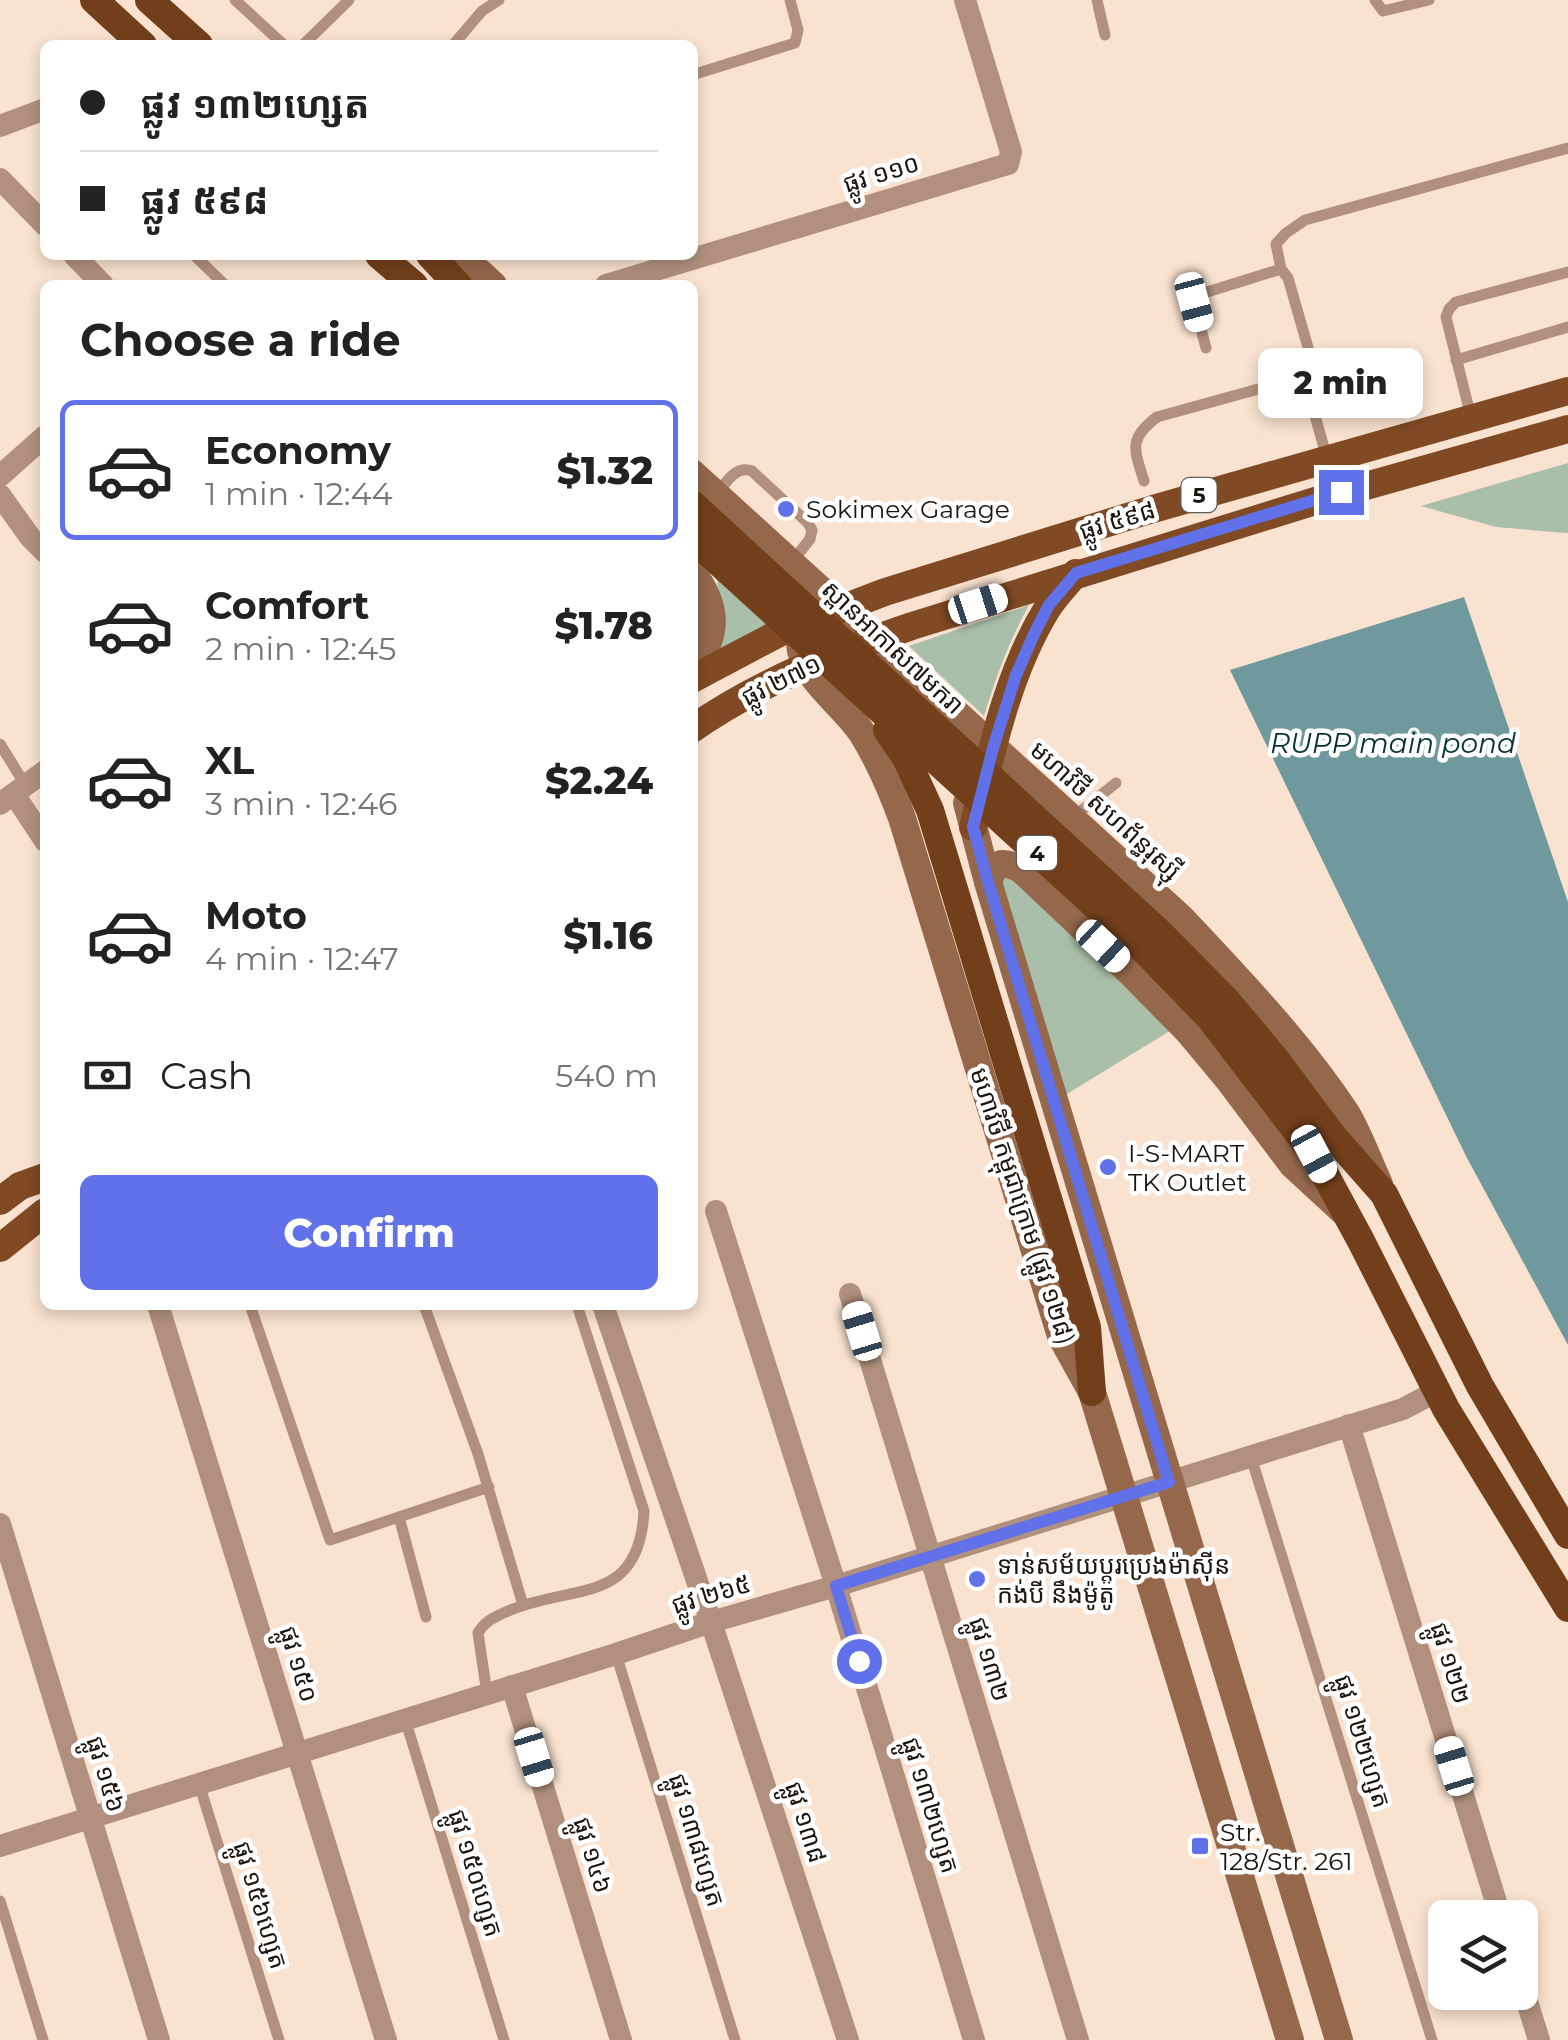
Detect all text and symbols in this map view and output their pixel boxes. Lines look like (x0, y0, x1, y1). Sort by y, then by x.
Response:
text: ផ្លូវ ១៣២ហ្សេត (140, 81, 370, 128)
street label: ផ្លូវ ១១០ (839, 147, 925, 207)
text: ផ្លូវ ៥៩៨ (140, 177, 268, 224)
car (1172, 269, 1216, 335)
text: Choose a ride (80, 312, 401, 367)
callout: 2 min (1258, 347, 1424, 417)
text: 2 min (1293, 363, 1388, 402)
icon: car (85, 425, 175, 515)
text: Economy (205, 427, 391, 474)
text: $1.32 (557, 447, 653, 494)
route end (1319, 470, 1364, 515)
text: 1 min · 12:44 (205, 474, 393, 513)
road number: 5 (1182, 478, 1216, 512)
place label: Sokimex Garage (806, 494, 1010, 524)
street label: ផ្លូវ ៥៩៨ (1075, 494, 1161, 554)
marker: Sokimex Garage (775, 498, 797, 520)
street label: ស្ពានអាកាស៧មករា (815, 574, 970, 721)
icon: car (85, 580, 175, 670)
car (945, 580, 1011, 628)
text: Comfort (205, 582, 369, 629)
text: $1.78 (555, 602, 653, 649)
text: 2 min · 12:45 (205, 629, 396, 668)
street label: ផ្លូវ ២៧១ (736, 648, 829, 720)
water label: RUPP main pond (1270, 726, 1516, 760)
street label: មហាវិថី សហព័ន្ធរុស្ស៊ី (1019, 734, 1188, 891)
icon: car (85, 735, 175, 825)
text: XL (205, 737, 254, 784)
text: $2.24 (545, 757, 653, 804)
text: 3 min · 12:46 (205, 784, 398, 823)
road number: 4 (1017, 836, 1057, 870)
icon: car (85, 890, 175, 980)
text: Moto (205, 892, 307, 939)
text: $1.16 (563, 912, 653, 959)
car (1071, 915, 1135, 977)
text: 4 min · 12:47 (205, 939, 398, 978)
icon: cash (80, 1048, 135, 1103)
text: Cash (160, 1052, 253, 1099)
text: 540 m (555, 1056, 658, 1095)
street label: មហាវិថី កម្ពុជាក្រោម (ផ្លូវ ១២៨) (956, 1064, 1083, 1351)
car (1287, 1120, 1341, 1188)
place label: I-S-MART TK Outlet (1128, 1138, 1247, 1197)
marker: I-S-MART TK Outlet (1097, 1156, 1119, 1178)
button: Confirm (80, 1175, 658, 1290)
car (839, 1298, 885, 1364)
place label: ទាន់សម័យប្តូរប្រេងម៉ាសុីន កង់បី នឹងម៉ូតូ (997, 1550, 1230, 1611)
street label: ផ្លូវ ២៦៥ (668, 1568, 757, 1628)
marker: ទាន់សម័យប្តូរប្រេងម៉ាសុីន កង់បី នឹងម៉ូតូ (966, 1568, 988, 1590)
street label: ផ្លូវ ១៣២ (955, 1613, 1017, 1707)
street label: ផ្លូវ ១២២ (1416, 1618, 1478, 1710)
street label: ផ្លូវ ១៥០ (265, 1622, 325, 1708)
route start (837, 1639, 882, 1684)
street label: ផ្លូវ ១២២ហ្សេត (1320, 1671, 1398, 1814)
car (511, 1724, 557, 1790)
street label: ផ្លូវ ១៥៦ (72, 1732, 132, 1818)
street label: ផ្លូវ ១៣២ហ្សេត (888, 1733, 966, 1879)
car (1431, 1733, 1477, 1799)
street label: ផ្លូវ ១៣៨ហ្សេត (654, 1770, 731, 1913)
street label: ផ្លូវ ១៣៨ (771, 1777, 833, 1869)
street label: ផ្លូវ ១៥០ហ្សេត (434, 1805, 510, 1943)
street label: ផ្លូវ ១៤៦ (559, 1813, 619, 1899)
place label: Str. 128/Str. 261 (1220, 1817, 1353, 1876)
marker: Str. 128/Str. 261 (1189, 1835, 1211, 1857)
street label: ផ្លូវ ១៥៦ហ្សេត (219, 1837, 295, 1975)
map controls (1428, 1900, 1538, 2010)
button: layers (1428, 1900, 1538, 2010)

